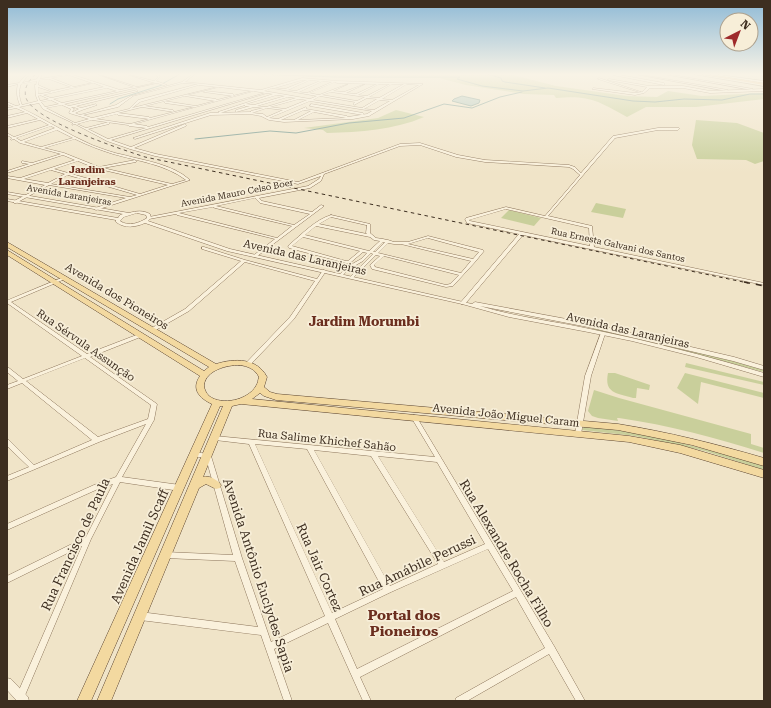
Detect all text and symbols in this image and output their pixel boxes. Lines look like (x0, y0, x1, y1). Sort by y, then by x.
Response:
north arrow (719, 12, 759, 52)
text: N (738, 17, 753, 33)
district label: Jardim Laranjeiras (58, 164, 116, 187)
street label: Avenida Mauro Celso Boer (180, 177, 294, 209)
street label: Avenida Laranjeiras (26, 183, 112, 207)
street label: Rua Ernesta Galvani dos Santos (550, 226, 686, 264)
street label: Avenida das Laranjeiras (242, 237, 368, 278)
street label: Avenida dos Pioneiros (63, 260, 171, 332)
street label: Rua Sérvula Assunção (34, 306, 138, 384)
street label: Avenida das Laranjeiras (565, 310, 691, 351)
district label: Jardim Morumbi (309, 314, 420, 329)
street label: Avenida João Miguel Caram (432, 401, 580, 430)
street label: Rua Salime Khichef Sahão (257, 427, 397, 454)
street label: Rua Francisco de Paula (38, 476, 113, 613)
street label: Avenida Antônio Euclydes Sapia (220, 476, 297, 674)
street label: Rua Alexandre Rocha Filho (456, 477, 557, 630)
street label: Avenida Jamil Scaff (107, 486, 172, 606)
street label: Rua Jair Cortez (293, 521, 346, 614)
street label: Rua Amábile Perussi (356, 532, 478, 599)
district label: Portal dos Pioneiros (368, 607, 440, 639)

